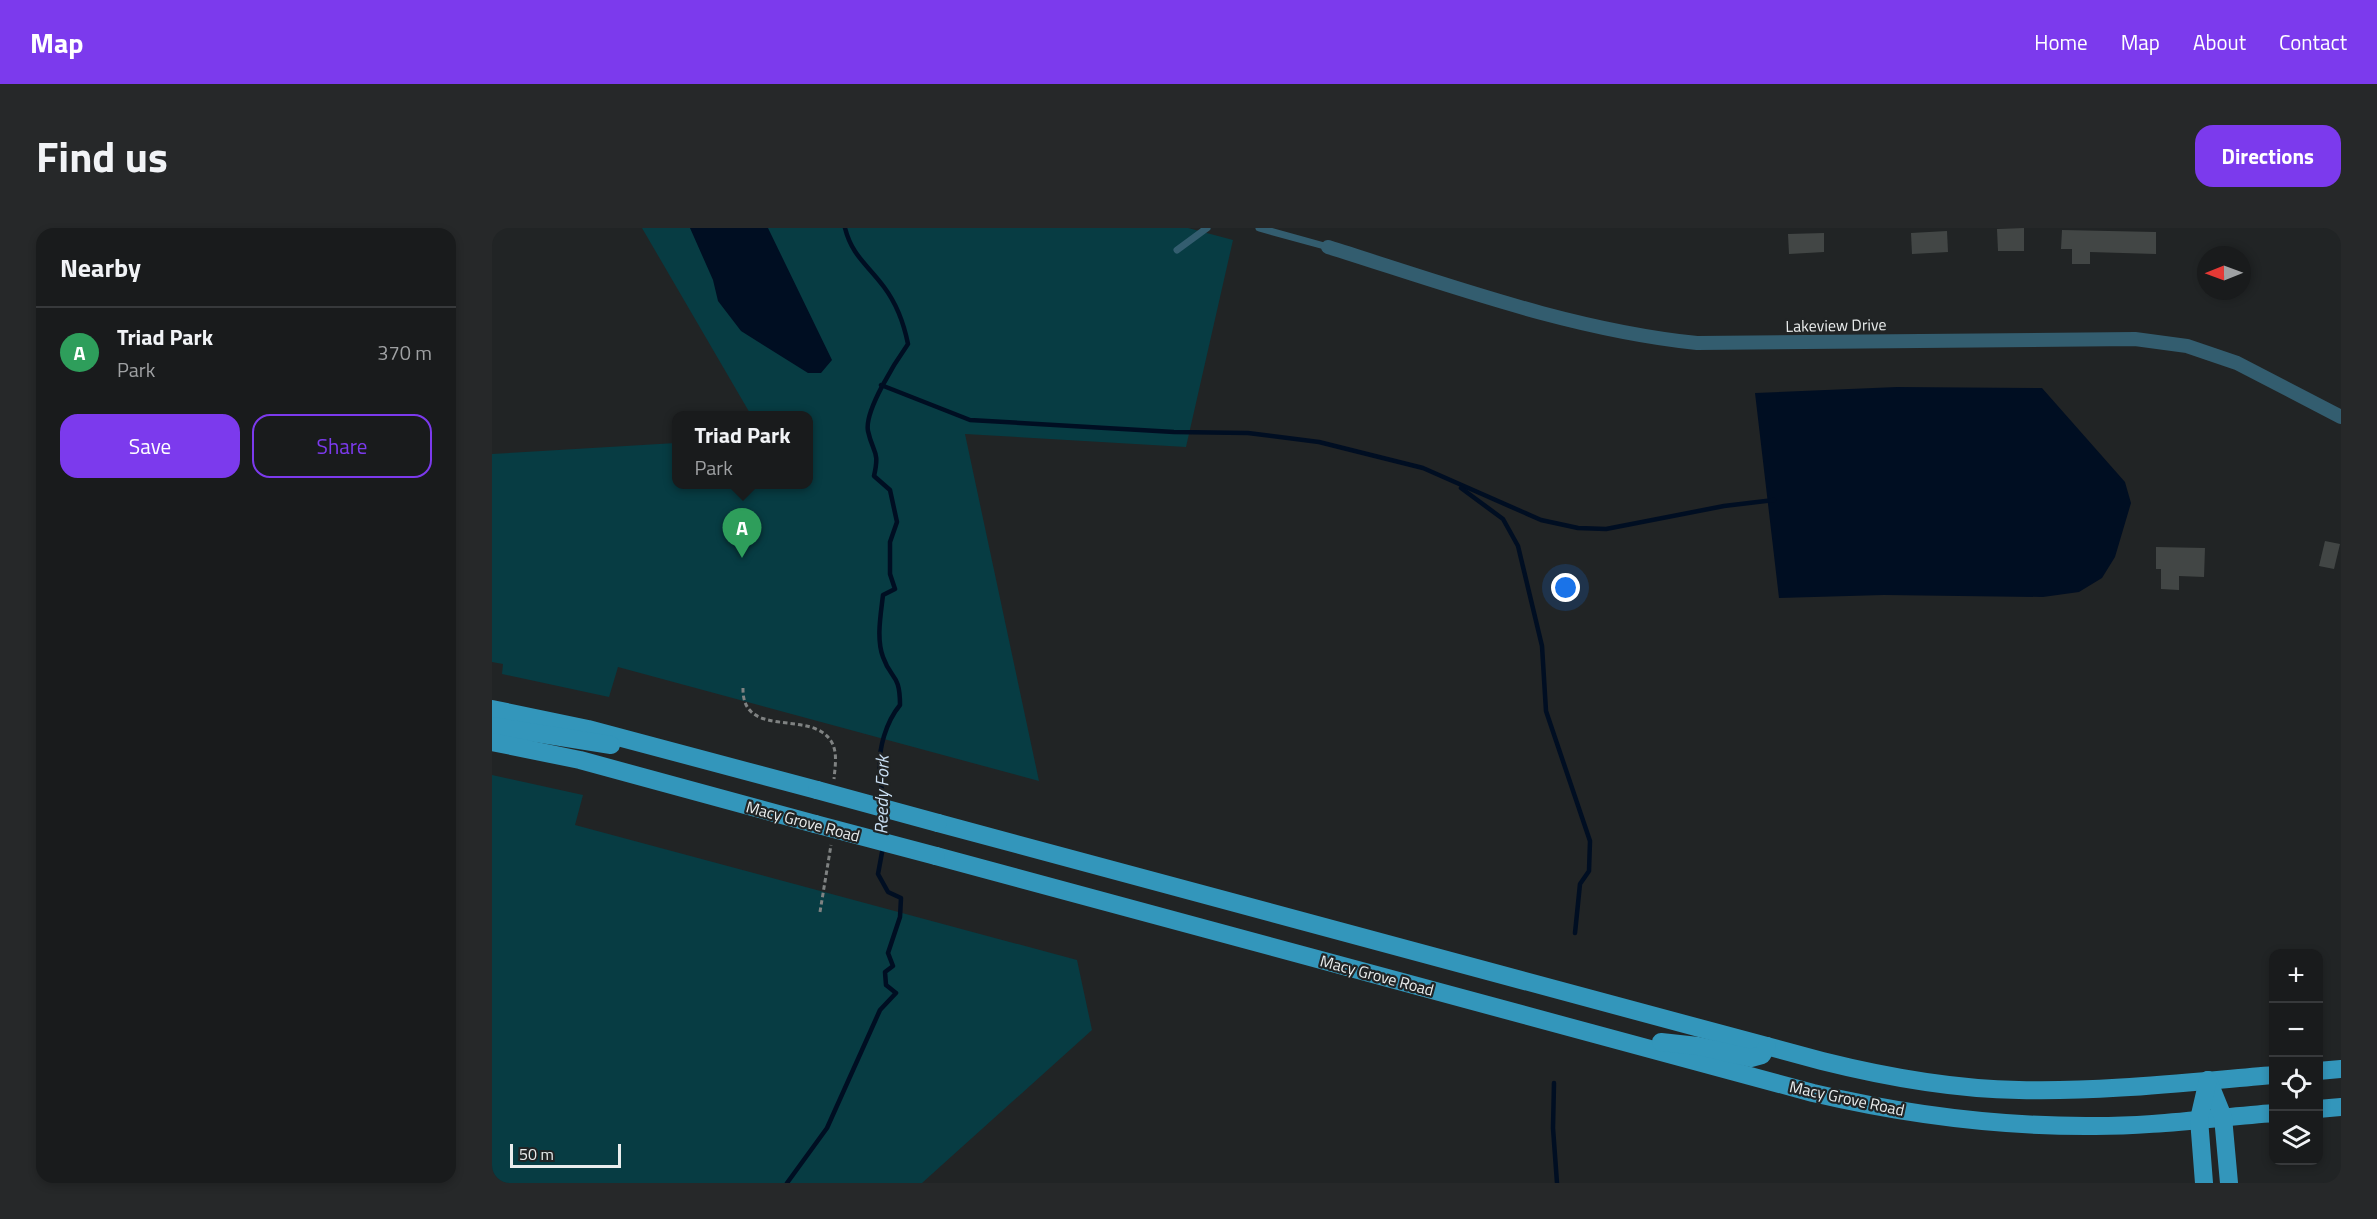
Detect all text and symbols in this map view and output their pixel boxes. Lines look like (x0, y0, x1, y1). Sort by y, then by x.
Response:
text: Map (30, 21, 84, 64)
text: Home (2034, 26, 2088, 58)
text: Map (2121, 26, 2160, 58)
text: About (2193, 26, 2246, 58)
text: Contact (2279, 26, 2347, 58)
text: Find us (36, 124, 168, 188)
button: Directions (2195, 125, 2341, 187)
north arrow (2197, 246, 2251, 300)
text: Nearby (60, 248, 141, 287)
street label: Lakeview Drive (1785, 312, 1887, 338)
text: Triad Park (117, 320, 213, 354)
text: A (73, 337, 86, 368)
text: 370 m (377, 337, 432, 368)
text: Park (117, 354, 155, 385)
popup (672, 411, 813, 489)
button: Save (60, 414, 240, 478)
button: Share (252, 414, 432, 478)
text: Triad Park (694, 418, 791, 452)
text: Park (694, 452, 733, 483)
pin: A (722, 508, 762, 558)
your location (1551, 573, 1580, 602)
water label: Reedy Fork (867, 753, 896, 835)
street label: Macy Grove Road (743, 794, 863, 848)
street label: Macy Grove Road (1317, 948, 1437, 1002)
map controls (2269, 949, 2323, 1165)
button: + (2269, 949, 2323, 1003)
button: − (2269, 1003, 2323, 1057)
button: locate (2269, 1057, 2323, 1111)
street label: Macy Grove Road (1787, 1074, 1907, 1122)
button: layers (2269, 1111, 2323, 1165)
scale bar (510, 1141, 621, 1168)
text: 50 m (519, 1142, 554, 1166)

